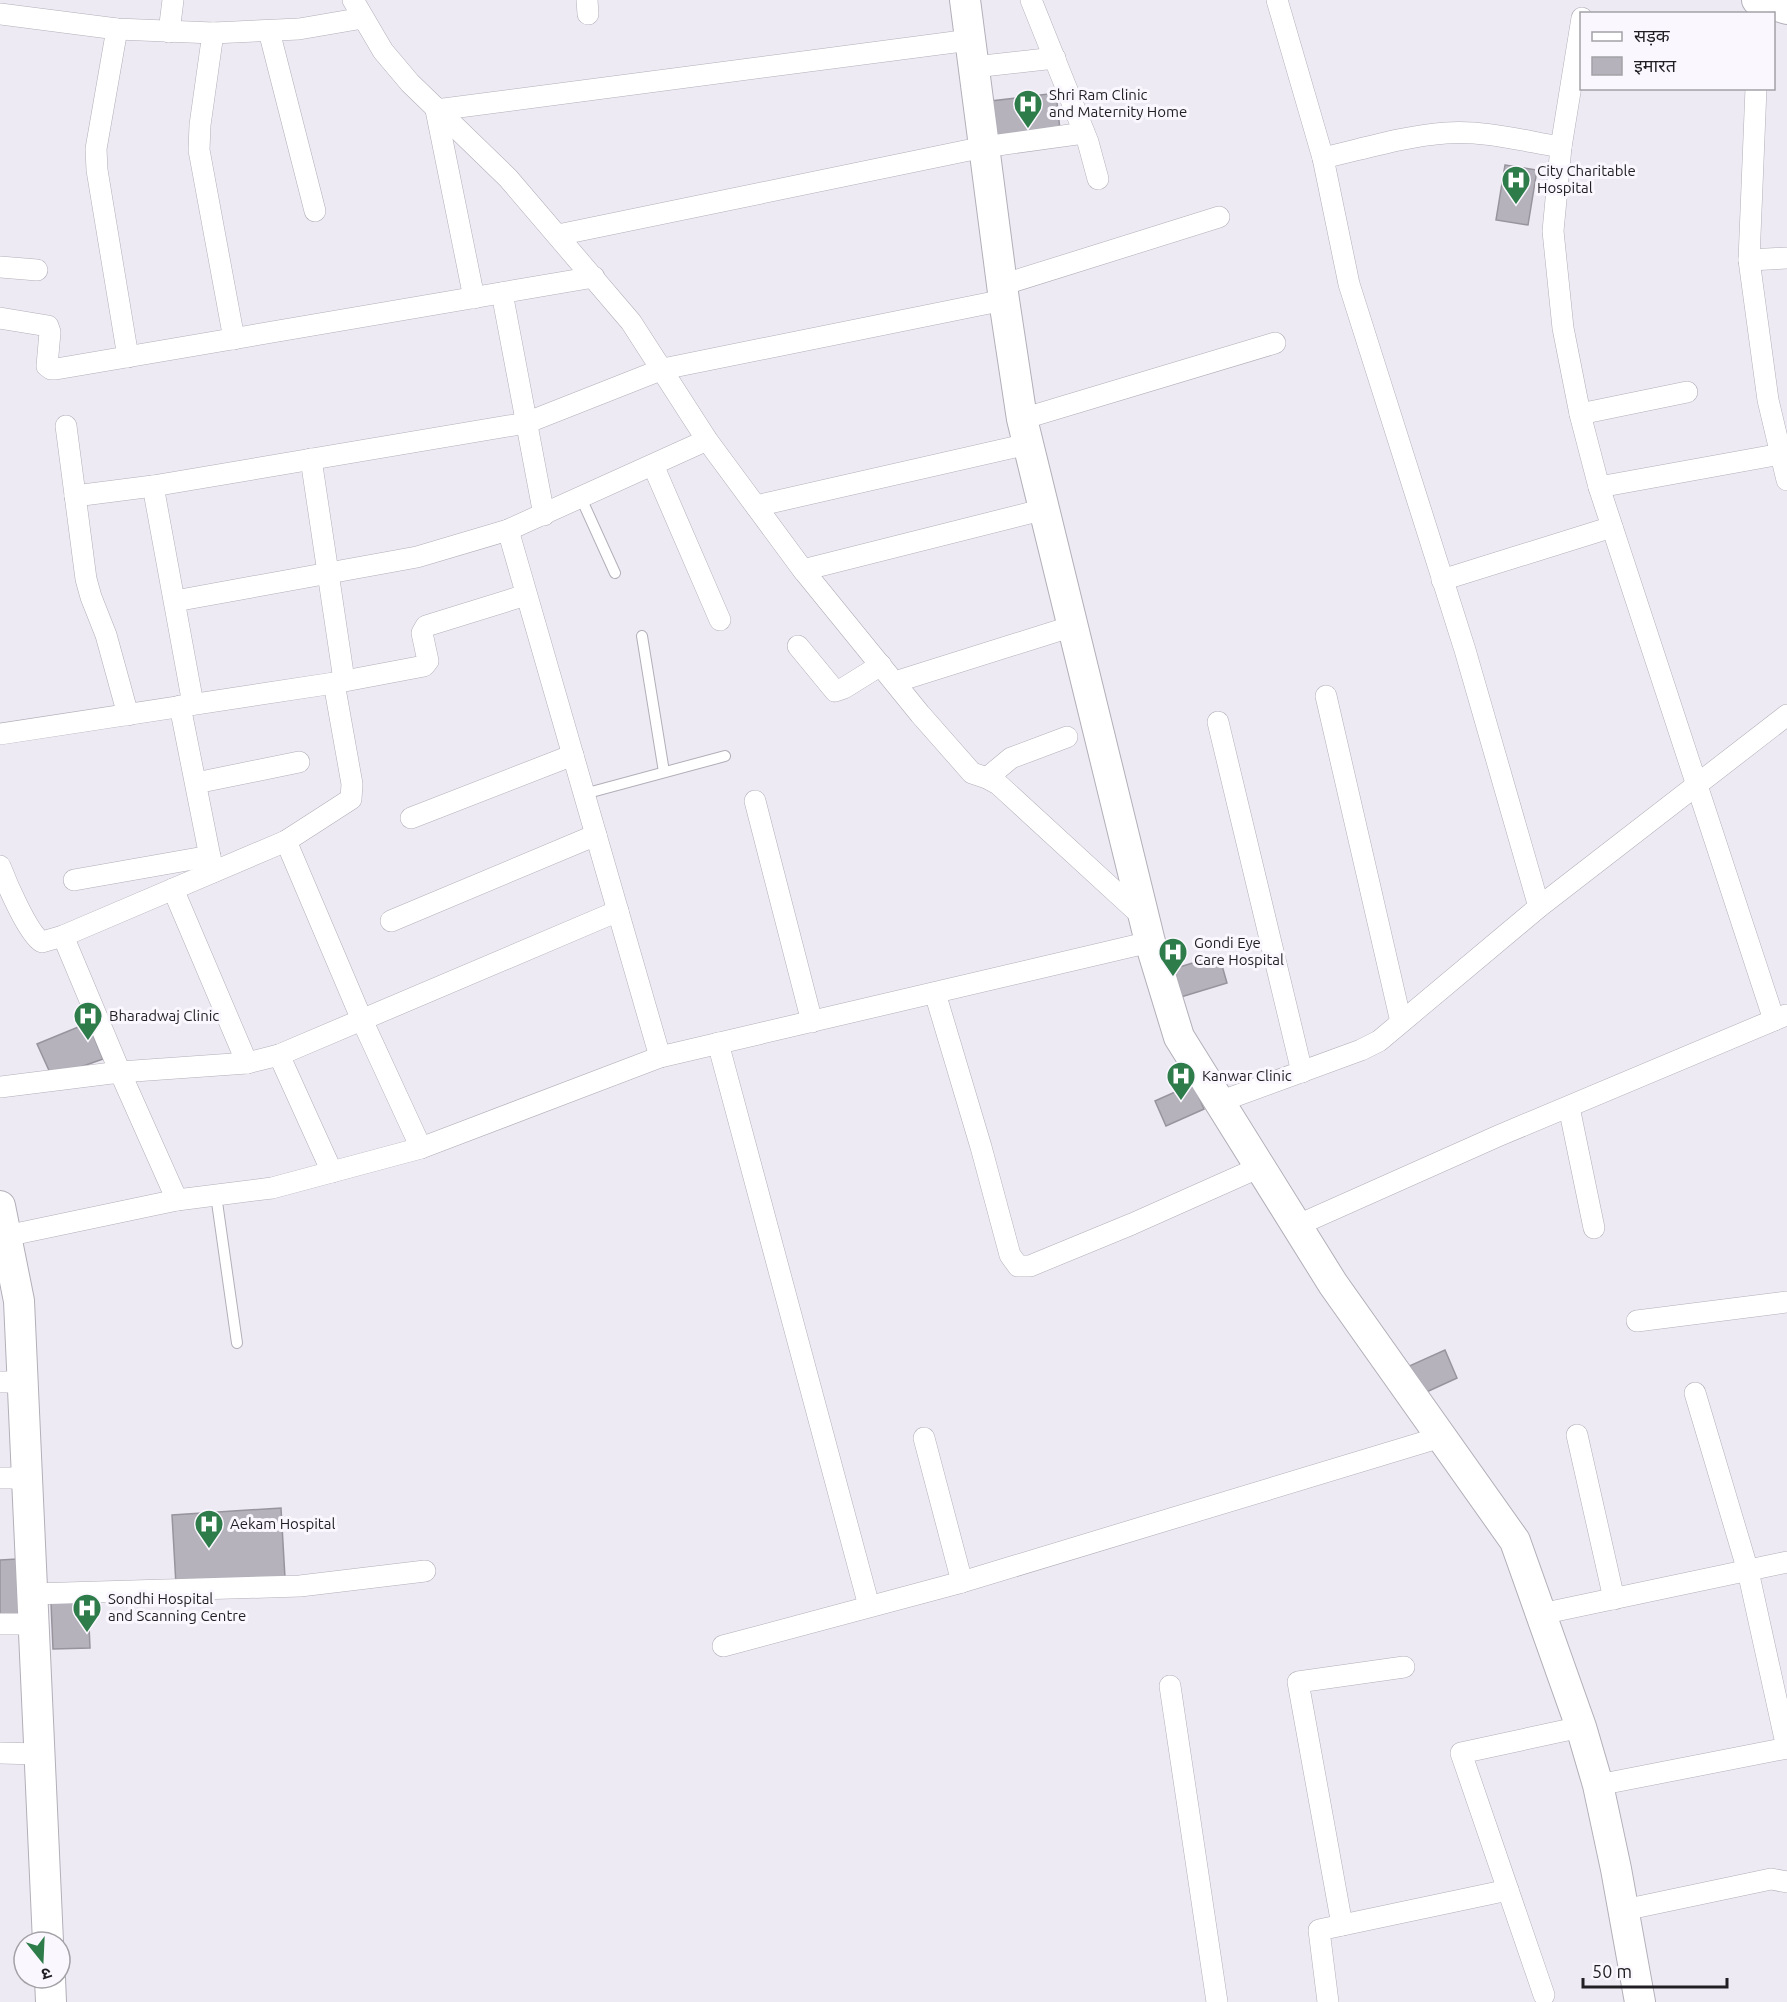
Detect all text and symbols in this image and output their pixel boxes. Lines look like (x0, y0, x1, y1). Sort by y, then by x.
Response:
legend (1580, 12, 1775, 90)
text: सड़क (1634, 25, 1671, 46)
text: इमारत (1634, 55, 1677, 75)
place label: Shri Ram Clinic and Maternity Home (1049, 86, 1187, 120)
hospital icon: Shri Ram Clinic and Maternity Home (1012, 88, 1044, 130)
place label: City Charitable Hospital (1537, 162, 1636, 196)
hospital icon: City Charitable Hospital (1500, 164, 1532, 206)
place label: Gondi Eye Care Hospital (1194, 934, 1284, 968)
hospital icon: Gondi Eye Care Hospital (1157, 936, 1189, 978)
hospital icon: Bharadwaj Clinic (72, 1000, 104, 1042)
place label: Bharadwaj Clinic (109, 1007, 219, 1024)
hospital icon: Kanwar Clinic (1165, 1060, 1197, 1102)
place label: Kanwar Clinic (1202, 1067, 1292, 1084)
hospital icon: Aekam Hospital (193, 1508, 225, 1550)
place label: Aekam Hospital (230, 1515, 335, 1532)
place label: Sondhi Hospital and Scanning Centre (108, 1590, 246, 1624)
hospital icon: Sondhi Hospital and Scanning Centre (71, 1592, 103, 1634)
north arrow (12, 1930, 72, 1990)
scale bar (1583, 1951, 1727, 1989)
text: 50 m (1592, 1961, 1632, 1981)
text: उ (39, 1964, 54, 1984)

